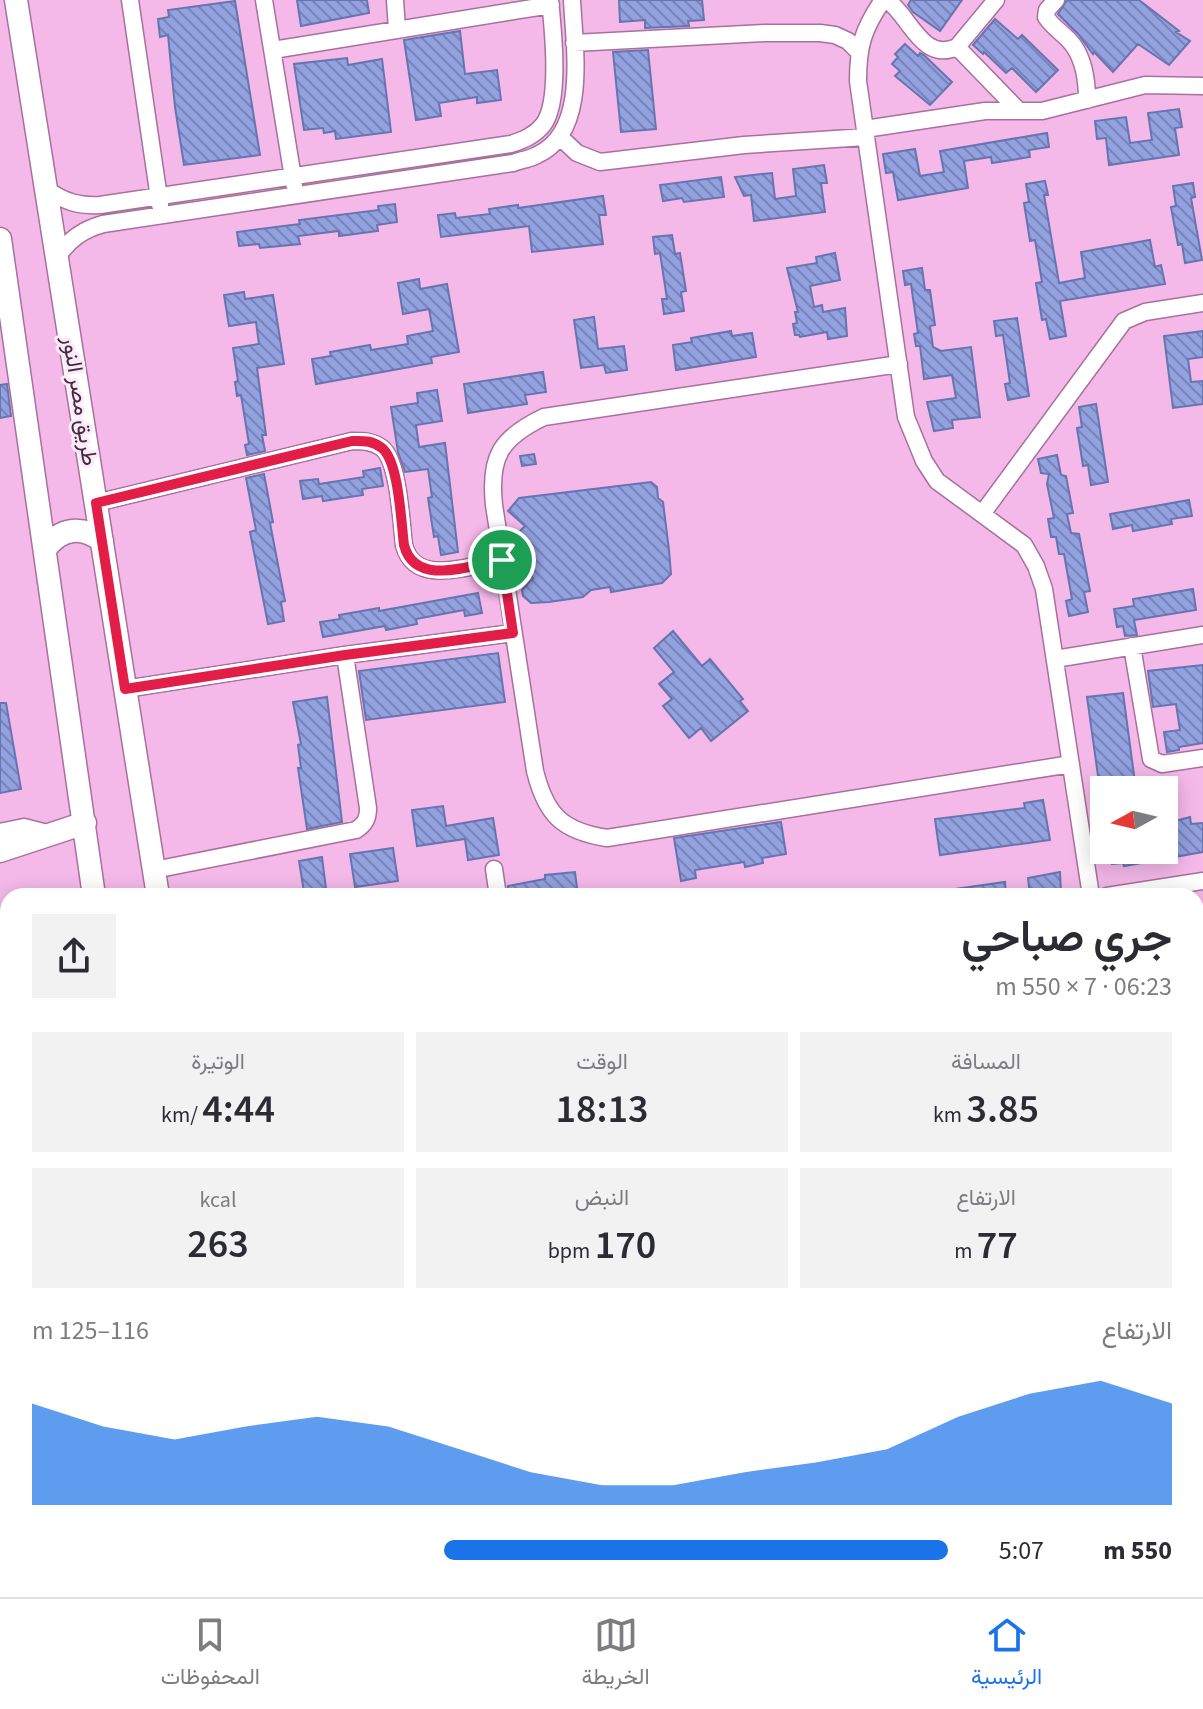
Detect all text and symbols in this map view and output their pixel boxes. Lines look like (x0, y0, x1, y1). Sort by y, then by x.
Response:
street label: طريق مصر النور (54, 333, 106, 468)
pin (468, 526, 536, 594)
icon: arrive (480, 538, 524, 582)
north arrow (1090, 776, 1178, 864)
map controls (1090, 776, 1178, 864)
text: جري صباحي (961, 906, 1172, 969)
button: share (32, 914, 116, 998)
text: 06:23 · 7 × 550 m (995, 968, 1172, 1005)
text: الوتيرة (191, 1046, 245, 1078)
text: الوقت (576, 1046, 628, 1078)
text: المسافة (951, 1046, 1021, 1078)
text: 4:44 (202, 1081, 275, 1138)
text: 18:13 (555, 1081, 649, 1138)
text: 3.85 (966, 1081, 1039, 1138)
text: /km (161, 1099, 202, 1131)
text: km (933, 1099, 966, 1131)
text: النبض (575, 1182, 629, 1214)
text: الارتفاع (956, 1182, 1016, 1214)
text: kcal (199, 1184, 237, 1216)
text: 263 (187, 1216, 249, 1273)
text: 170 (595, 1217, 656, 1274)
text: 77 (977, 1217, 1018, 1274)
text: bpm (548, 1235, 595, 1267)
text: m (954, 1235, 977, 1267)
text: 116–125 m (32, 1312, 149, 1349)
text: الارتفاع (1101, 1312, 1172, 1349)
text: 5:07 (999, 1532, 1044, 1569)
text: 550 m (1103, 1532, 1172, 1569)
tab: المحفوظات (161, 1613, 260, 1696)
tab: الخريطة (581, 1613, 650, 1696)
tab: الرئيسية (971, 1613, 1042, 1696)

